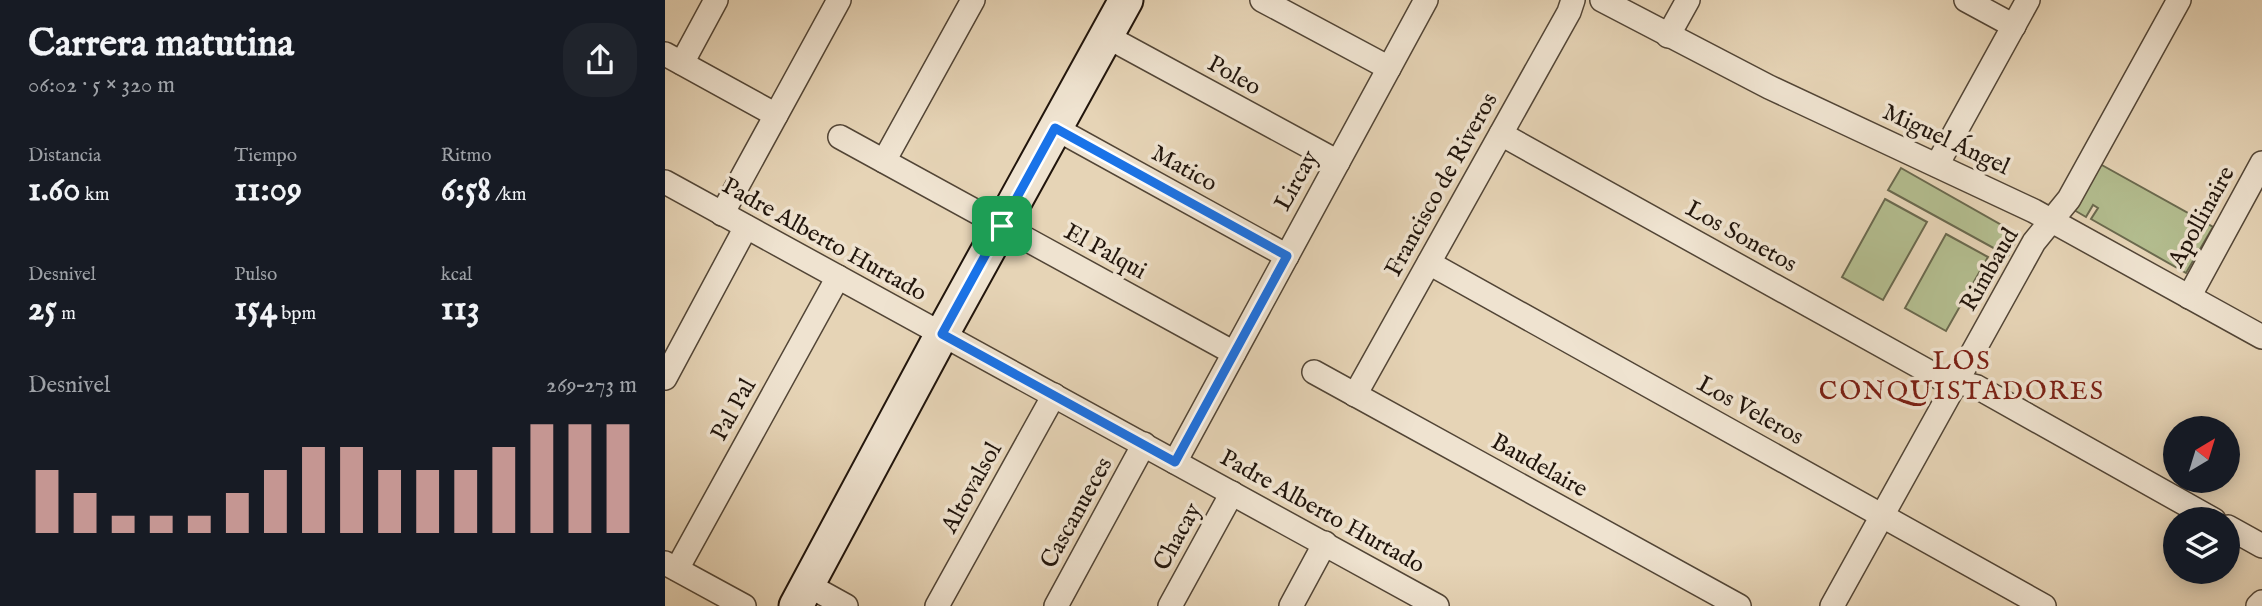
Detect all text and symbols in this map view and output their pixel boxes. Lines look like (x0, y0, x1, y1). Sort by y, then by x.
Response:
text: Carrera matutina (28, 21, 294, 69)
button: share (563, 23, 637, 97)
street label: Poleo (1202, 49, 1266, 103)
text: 06:02 · 5 × 320 m (28, 71, 175, 100)
street label: Francisco de Riveros (1379, 88, 1505, 282)
street label: Miguel Ángel (1877, 97, 2015, 183)
street label: Matico (1146, 138, 1223, 200)
text: Distancia (28, 144, 101, 168)
text: Tiempo (234, 144, 297, 168)
text: Ritmo (441, 144, 491, 168)
street label: Lircay (1268, 145, 1326, 217)
street label: Apollinaire (2161, 161, 2242, 274)
text: 1.60 (28, 168, 81, 213)
text: 11:09 (234, 168, 302, 213)
text: 6:58 (441, 168, 491, 213)
street label: Padre Alberto Hurtado (716, 171, 932, 309)
text: km (81, 183, 110, 207)
text: /km (491, 183, 527, 207)
street label: Los Sonetos (1680, 194, 1802, 280)
pin (972, 196, 1032, 256)
icon: arrive (983, 207, 1021, 245)
street label: El Palqui (1058, 217, 1152, 287)
street label: Rimbaud (1954, 222, 2026, 317)
text: Desnivel (28, 263, 96, 287)
text: Pulso (234, 263, 277, 287)
text: kcal (441, 263, 472, 287)
text: 25 (28, 287, 57, 332)
text: 154 (234, 287, 277, 332)
text: 113 (441, 287, 480, 332)
text: m (57, 302, 76, 326)
text: bpm (277, 302, 316, 326)
district label: LOS CONQUISTADORES (1819, 345, 2105, 408)
street label: Los Veleros (1691, 369, 1809, 453)
text: Desnivel (28, 371, 110, 400)
text: 269–273 m (546, 371, 637, 400)
street label: Pal Pal (704, 373, 764, 447)
north arrow (2163, 416, 2240, 494)
map controls (2163, 416, 2240, 584)
street label: Baudelaire (1485, 427, 1593, 505)
street label: Altovalsol (934, 437, 1010, 540)
street label: Padre Alberto Hurtado (1214, 443, 1430, 581)
street label: Cascanueces (1034, 452, 1120, 574)
street label: Chacay (1147, 498, 1209, 576)
button: layers (2163, 507, 2240, 584)

